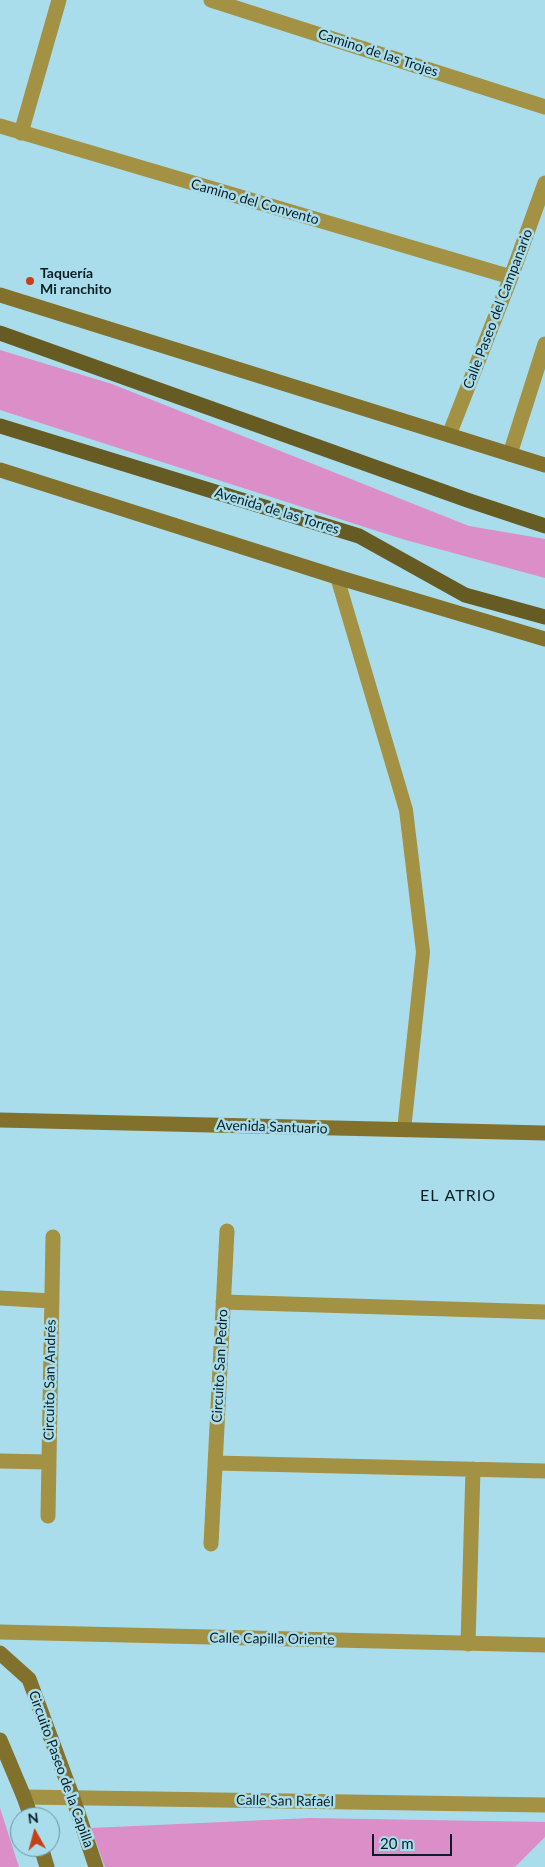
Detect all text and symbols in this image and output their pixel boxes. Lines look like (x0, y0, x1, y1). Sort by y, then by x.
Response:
street label: Camino de las Trojes (316, 26, 440, 80)
street label: Camino del Convento (189, 176, 321, 228)
street label: Calle Paseo del Campanario (460, 227, 536, 391)
place label: Taquería Mi ranchito (40, 265, 112, 298)
marker: Taquería Mi ranchito (24, 275, 36, 287)
street label: Avenida de las Torres (213, 484, 341, 538)
street label: Avenida Santuario (216, 1117, 328, 1137)
district label: EL ATRIO (419, 1186, 497, 1206)
street label: Circuito San Pedro (209, 1309, 231, 1423)
street label: Circuito San Andrés (41, 1319, 59, 1441)
street label: Calle Capilla Oriente (209, 1630, 335, 1648)
street label: Circuito Paseo de la Capilla (25, 1688, 97, 1850)
street label: Calle San Rafaél (236, 1792, 334, 1810)
north arrow (10, 1807, 60, 1857)
text: N (27, 1809, 40, 1827)
scale bar (375, 1824, 455, 1856)
text: 20 m (380, 1834, 414, 1852)

